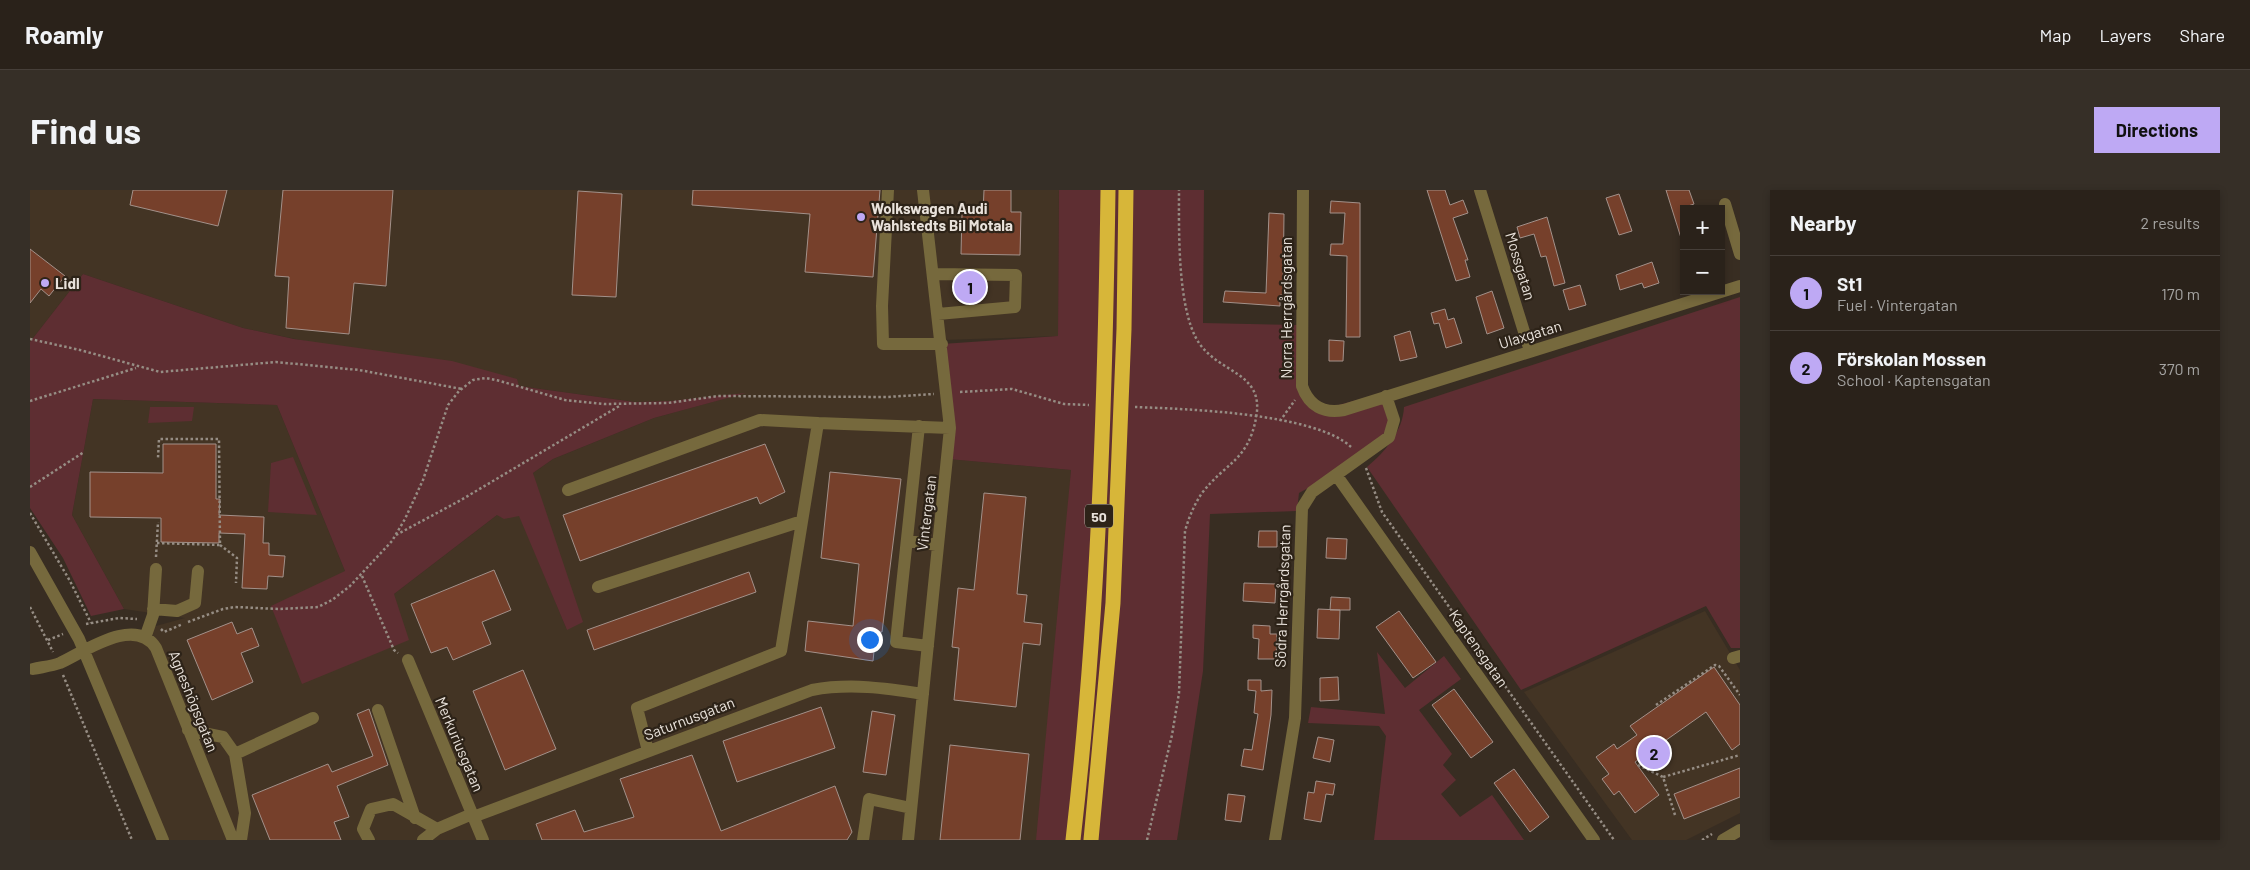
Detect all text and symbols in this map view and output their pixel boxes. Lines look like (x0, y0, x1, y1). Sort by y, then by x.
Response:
text: Roamly (25, 20, 104, 49)
text: Map (2039, 24, 2071, 46)
text: Layers (2099, 24, 2152, 46)
text: Share (2180, 24, 2225, 46)
button: Directions (2094, 107, 2220, 153)
text: Find us (30, 109, 141, 151)
place label: Wolkswagen Audi Wahlstedts Bil Motala (871, 199, 1013, 234)
map controls (1680, 205, 1725, 295)
button: + (1680, 205, 1725, 250)
text: Nearby (1790, 210, 1856, 235)
marker: Wolkswagen Audi Wahlstedts Bil Motala (855, 211, 867, 223)
text: 2 results (2141, 213, 2200, 232)
street label: Mossgatan (1502, 230, 1540, 302)
street label: Norra Herrgårdsgatan (1277, 237, 1295, 379)
button: − (1680, 250, 1725, 295)
pin: 1 (954, 268, 986, 306)
text: St1 (1837, 272, 1862, 295)
place label: Lidl (55, 274, 80, 292)
marker: Lidl (39, 277, 51, 289)
text: 1 (1803, 284, 1809, 303)
text: 170 m (2161, 284, 2200, 303)
text: Fuel · Vintergatan (1837, 295, 1958, 314)
street label: Ulaxgatan (1496, 316, 1564, 352)
text: Förskolan Mossen (1837, 347, 1986, 370)
text: 2 (1802, 359, 1810, 378)
text: 370 m (2159, 359, 2200, 378)
text: School · Kaptensgatan (1837, 370, 1991, 389)
street label: Vintergatan (912, 474, 940, 552)
road number: 50 (1085, 504, 1113, 528)
street label: Södra Herrgårdsgatan (1271, 524, 1293, 668)
street label: Kaptensgatan (1446, 606, 1512, 690)
your location (857, 627, 883, 653)
street label: Agneshögsgatan (165, 648, 223, 754)
street label: Saturnusgatan (641, 692, 737, 744)
street label: Merkuriusgatan (432, 694, 488, 794)
pin: 2 (1638, 734, 1670, 772)

